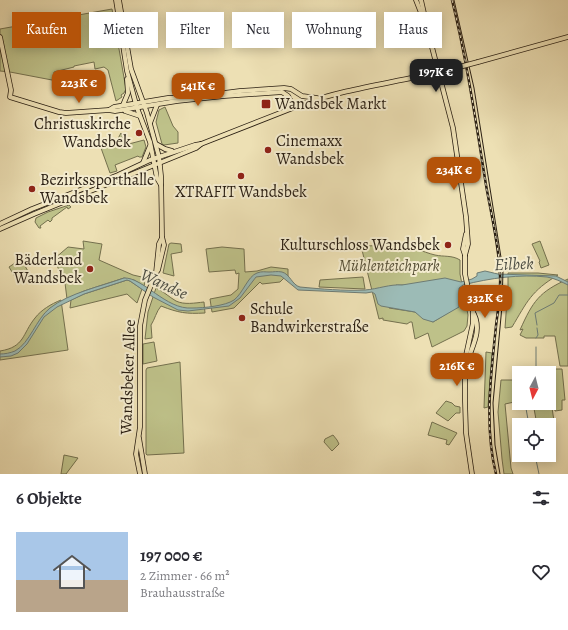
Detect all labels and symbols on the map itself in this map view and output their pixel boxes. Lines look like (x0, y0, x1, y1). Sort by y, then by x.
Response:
pin: 197K € (403, 59, 469, 93)
pin: 223K € (46, 70, 112, 104)
pin: 541K € (165, 73, 231, 107)
place label: Wandsbek Markt (274, 93, 387, 115)
marker: Wandsbek Markt (260, 98, 272, 110)
place label: Christuskirche Wandsbek (34, 113, 131, 153)
marker: Christuskirche Wandsbek (134, 128, 144, 138)
place label: Cinemaxx Wandsbek (275, 130, 344, 170)
marker: Cinemaxx Wandsbek (263, 145, 273, 155)
pin: 234K € (421, 157, 487, 191)
place label: Bezirkssporthalle Wandsbek (39, 169, 154, 209)
marker: XTRAFIT Wandsbek (236, 171, 246, 181)
place label: XTRAFIT Wandsbek (175, 181, 307, 203)
marker: Bezirkssporthalle Wandsbek (27, 184, 37, 194)
place label: Kulturschloss Wandsbek (280, 234, 440, 256)
marker: Kulturschloss Wandsbek (443, 240, 453, 250)
place label: Bäderland Wandsbek (13, 249, 82, 289)
water label: Eilbek (494, 252, 534, 276)
park label: Mühlenteichpark (338, 255, 440, 277)
water label: Wandse (137, 263, 191, 305)
marker: Bäderland Wandsbek (85, 264, 95, 274)
pin: 332K € (452, 285, 518, 319)
place label: Schule Bandwirkerstraße (250, 298, 369, 338)
marker: Schule Bandwirkerstraße (237, 313, 247, 323)
street label: Wandsbeker Allee (115, 319, 141, 436)
pin: 216K € (424, 353, 490, 387)
north arrow (512, 366, 556, 410)

